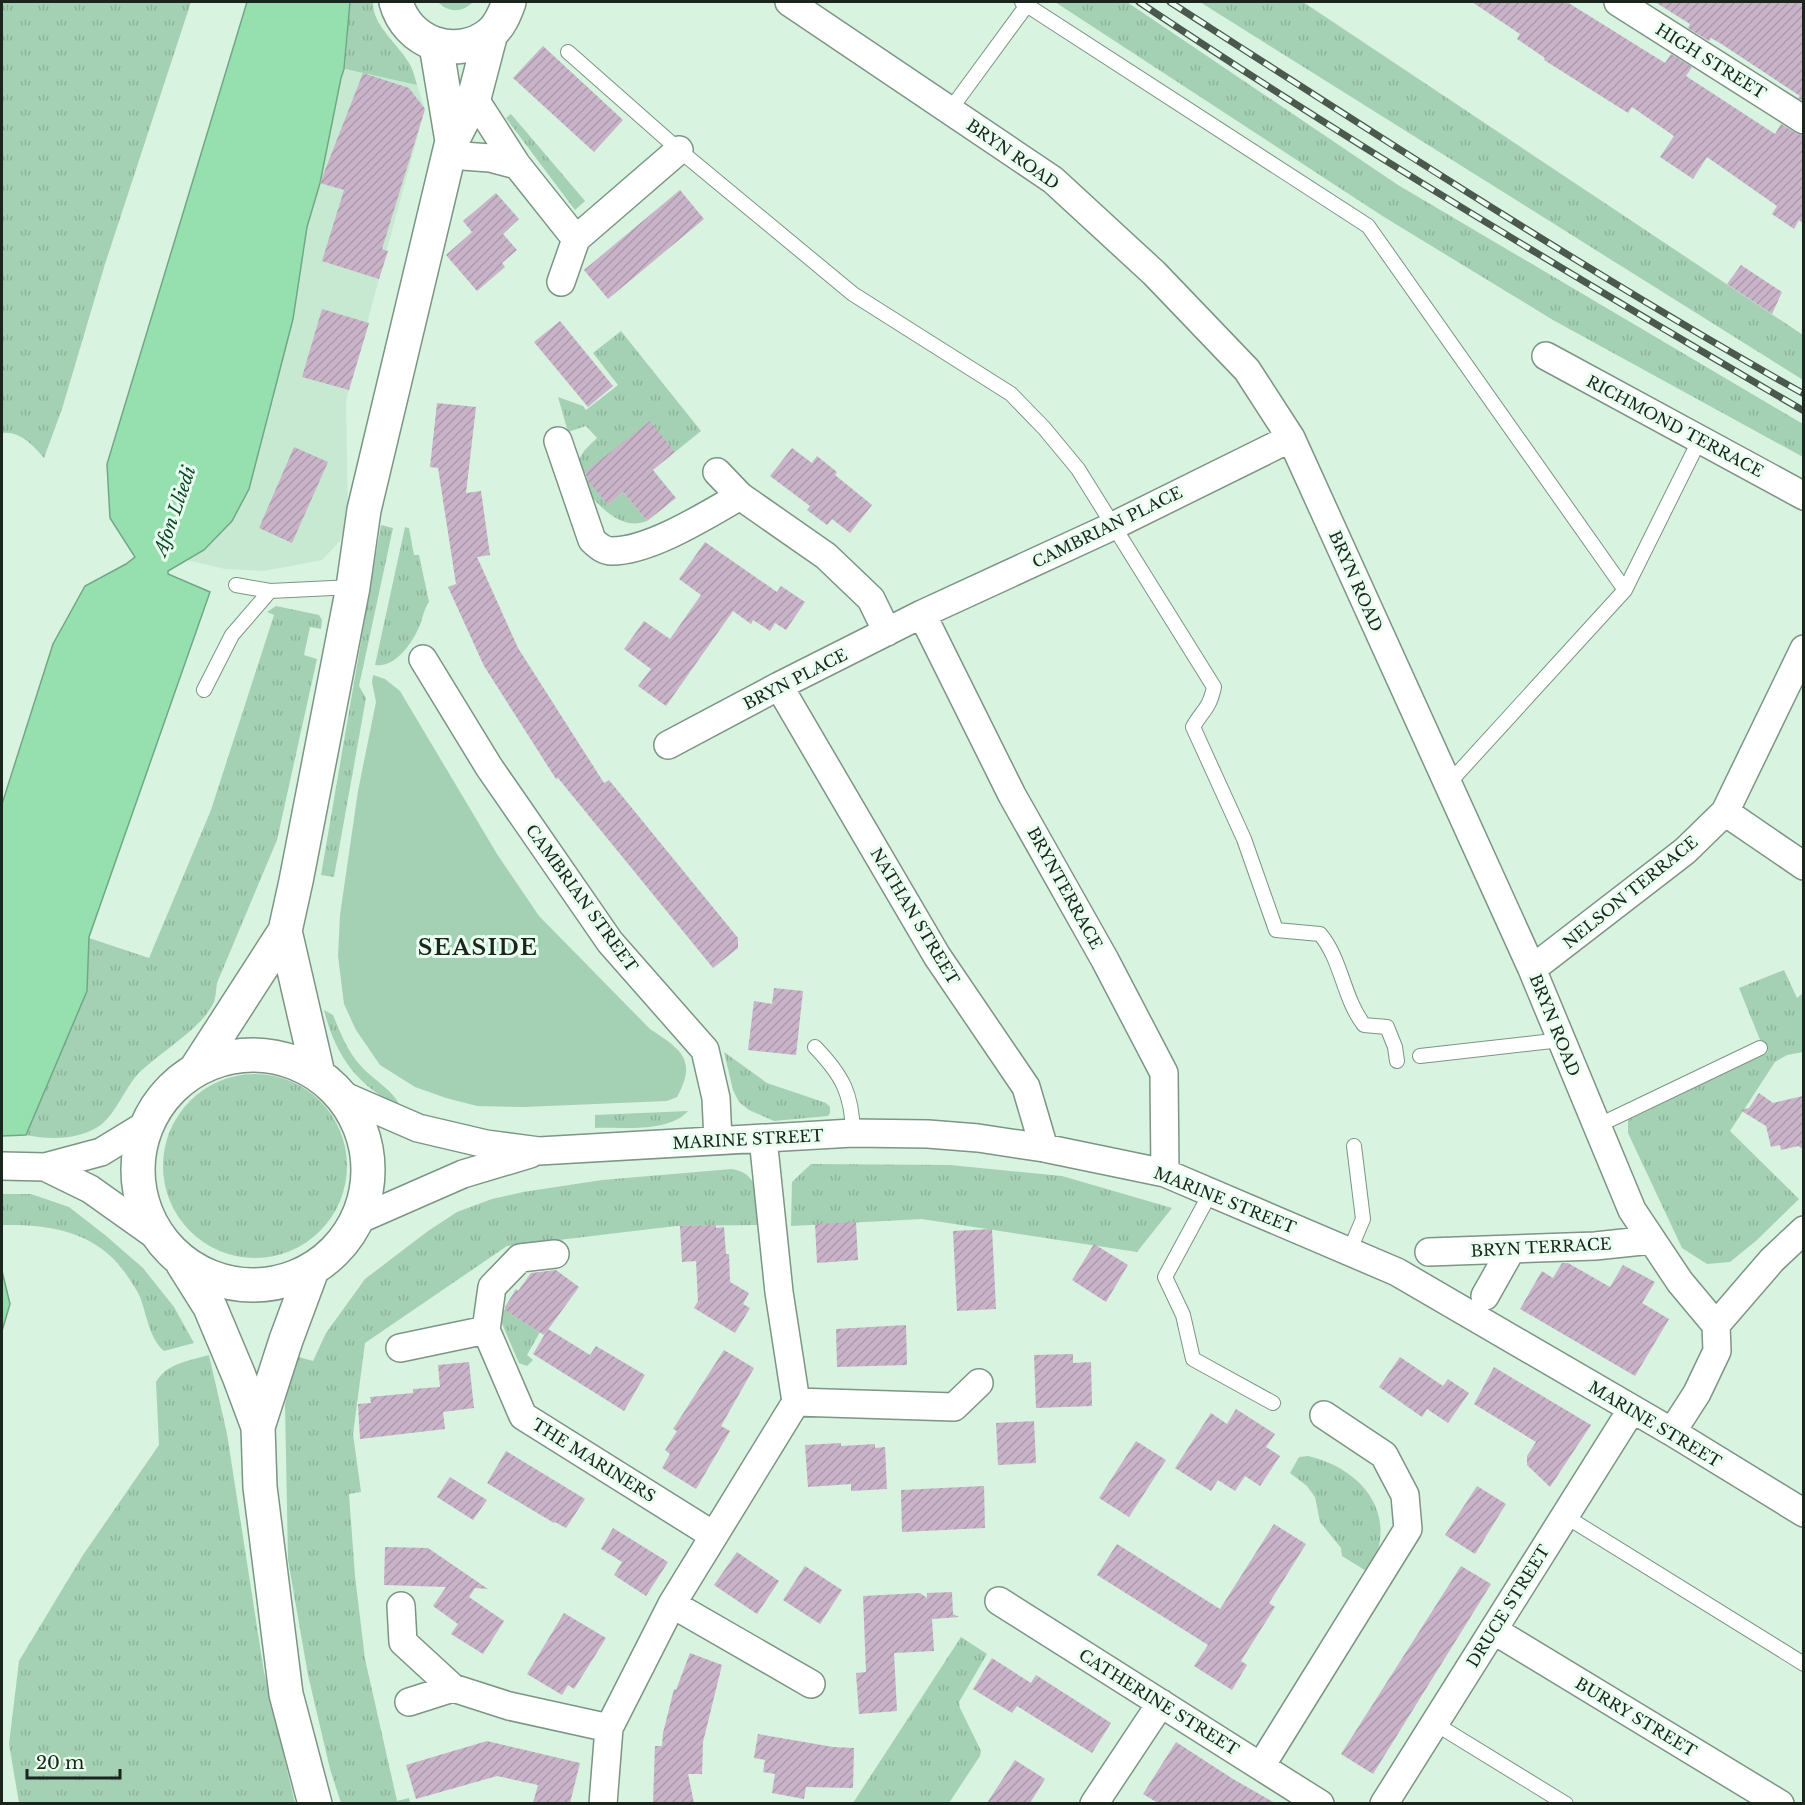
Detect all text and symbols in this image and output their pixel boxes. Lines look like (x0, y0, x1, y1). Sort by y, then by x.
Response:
street label: HIGH STREET (1652, 19, 1770, 103)
street label: BRYN ROAD (963, 115, 1063, 193)
street label: RICHMOND TERRACE (1583, 371, 1767, 481)
water label: Afon Lliedi (149, 463, 201, 561)
street label: CAMBRIAN PLACE (1029, 482, 1185, 572)
street label: BRYN ROAD (1325, 527, 1387, 635)
street label: BRYN PLACE (740, 644, 850, 714)
street label: CAMBRIAN STREET (522, 820, 642, 976)
street label: BRYNTERRACE (1023, 823, 1107, 953)
street label: NELSON TERRACE (1559, 831, 1701, 953)
street label: NATHAN STREET (866, 844, 964, 988)
district label: SEASIDE (418, 934, 538, 961)
street label: BRYN ROAD (1525, 971, 1585, 1079)
street label: MARINE STREET (672, 1125, 824, 1153)
street label: MARINE STREET (1151, 1162, 1299, 1238)
street label: BRYN TERRACE (1470, 1233, 1612, 1261)
street label: MARINE STREET (1585, 1376, 1725, 1472)
street label: THE MARINERS (529, 1414, 659, 1506)
street label: DRUCE STREET (1462, 1541, 1554, 1671)
street label: CATHERINE STREET (1075, 1645, 1243, 1760)
street label: BURRY STREET (1572, 1673, 1700, 1761)
scale bar (27, 1742, 120, 1780)
text: 20 m (36, 1752, 84, 1774)

